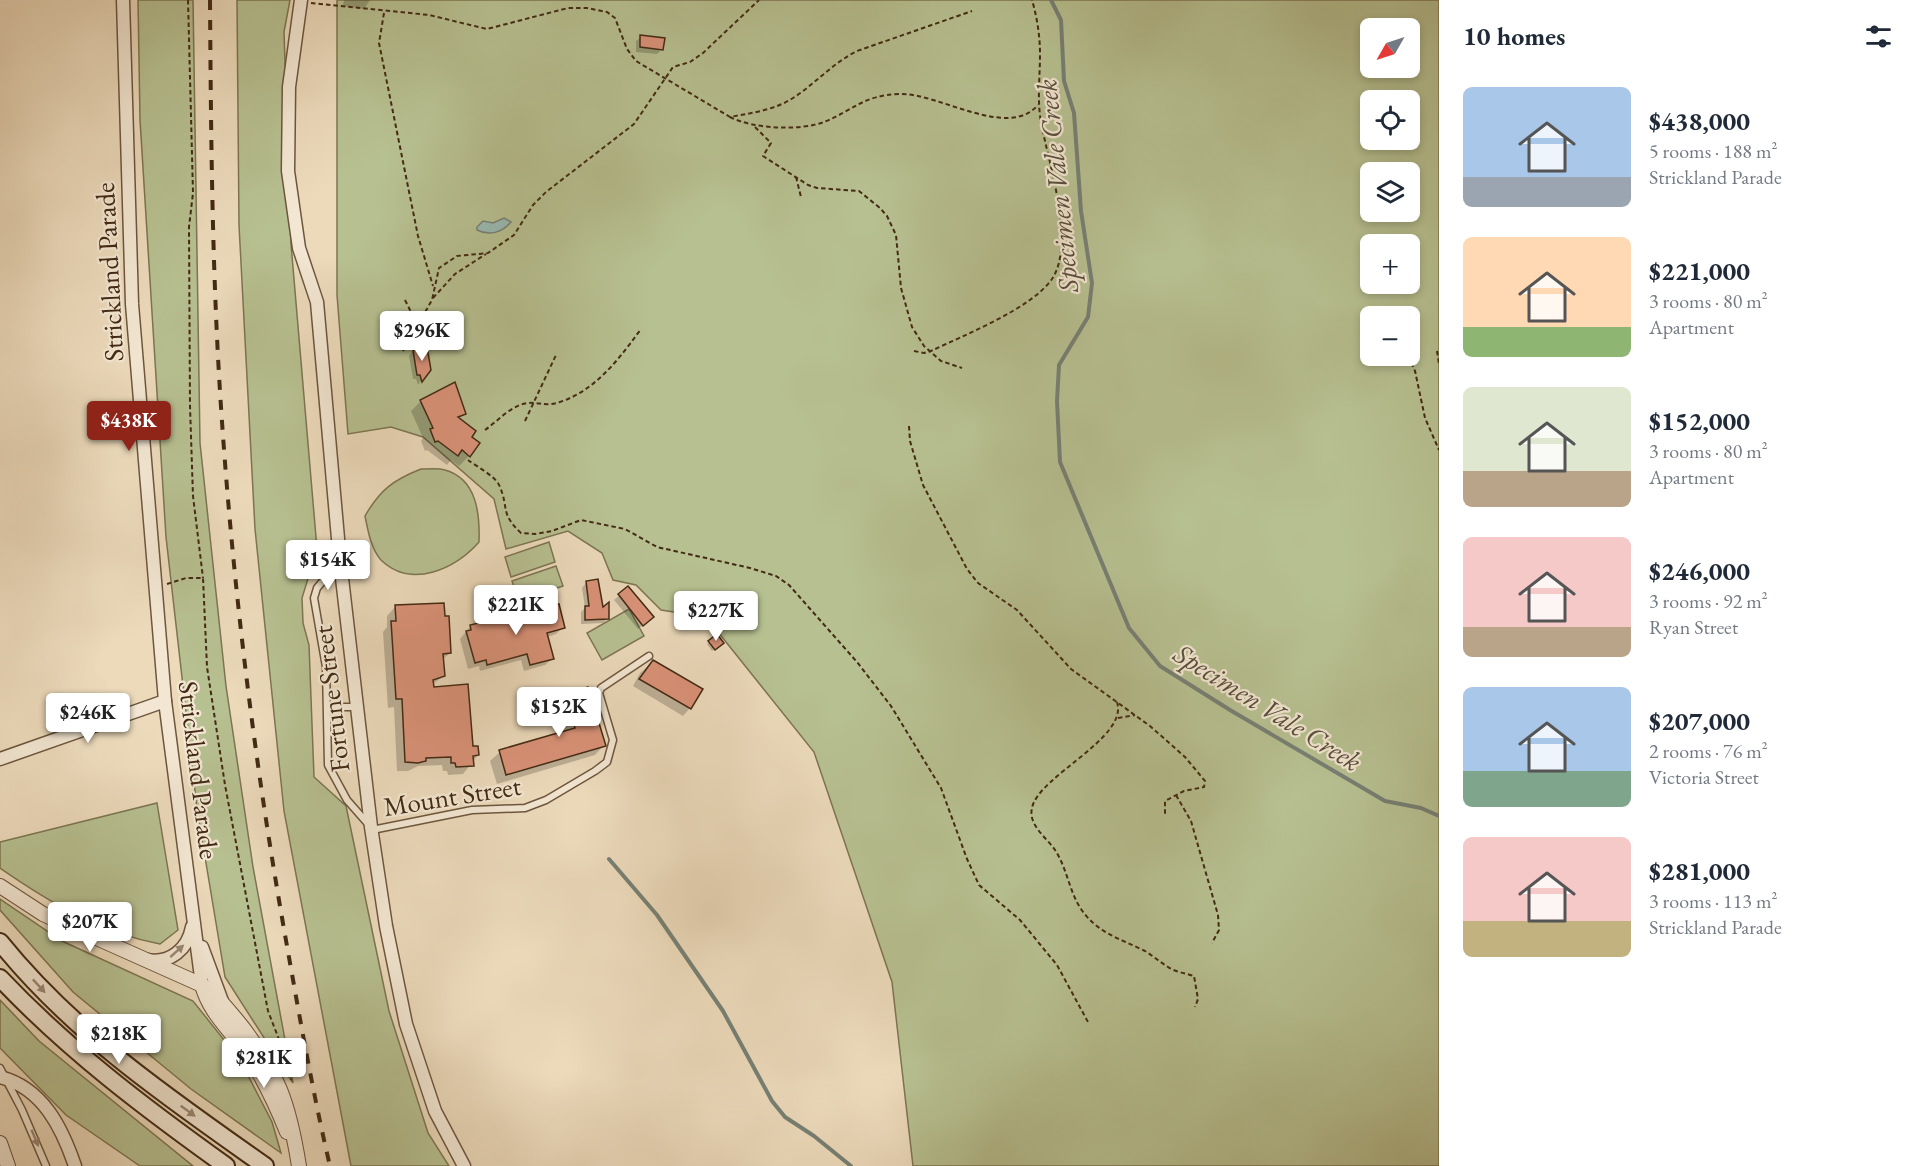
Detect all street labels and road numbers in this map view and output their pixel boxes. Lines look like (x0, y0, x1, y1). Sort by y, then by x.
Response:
street label: Strickland Parade (87, 182, 131, 362)
street label: Fortune Street (305, 623, 357, 774)
street label: Strickland Parade (171, 679, 227, 861)
street label: Mount Street (381, 768, 524, 824)

